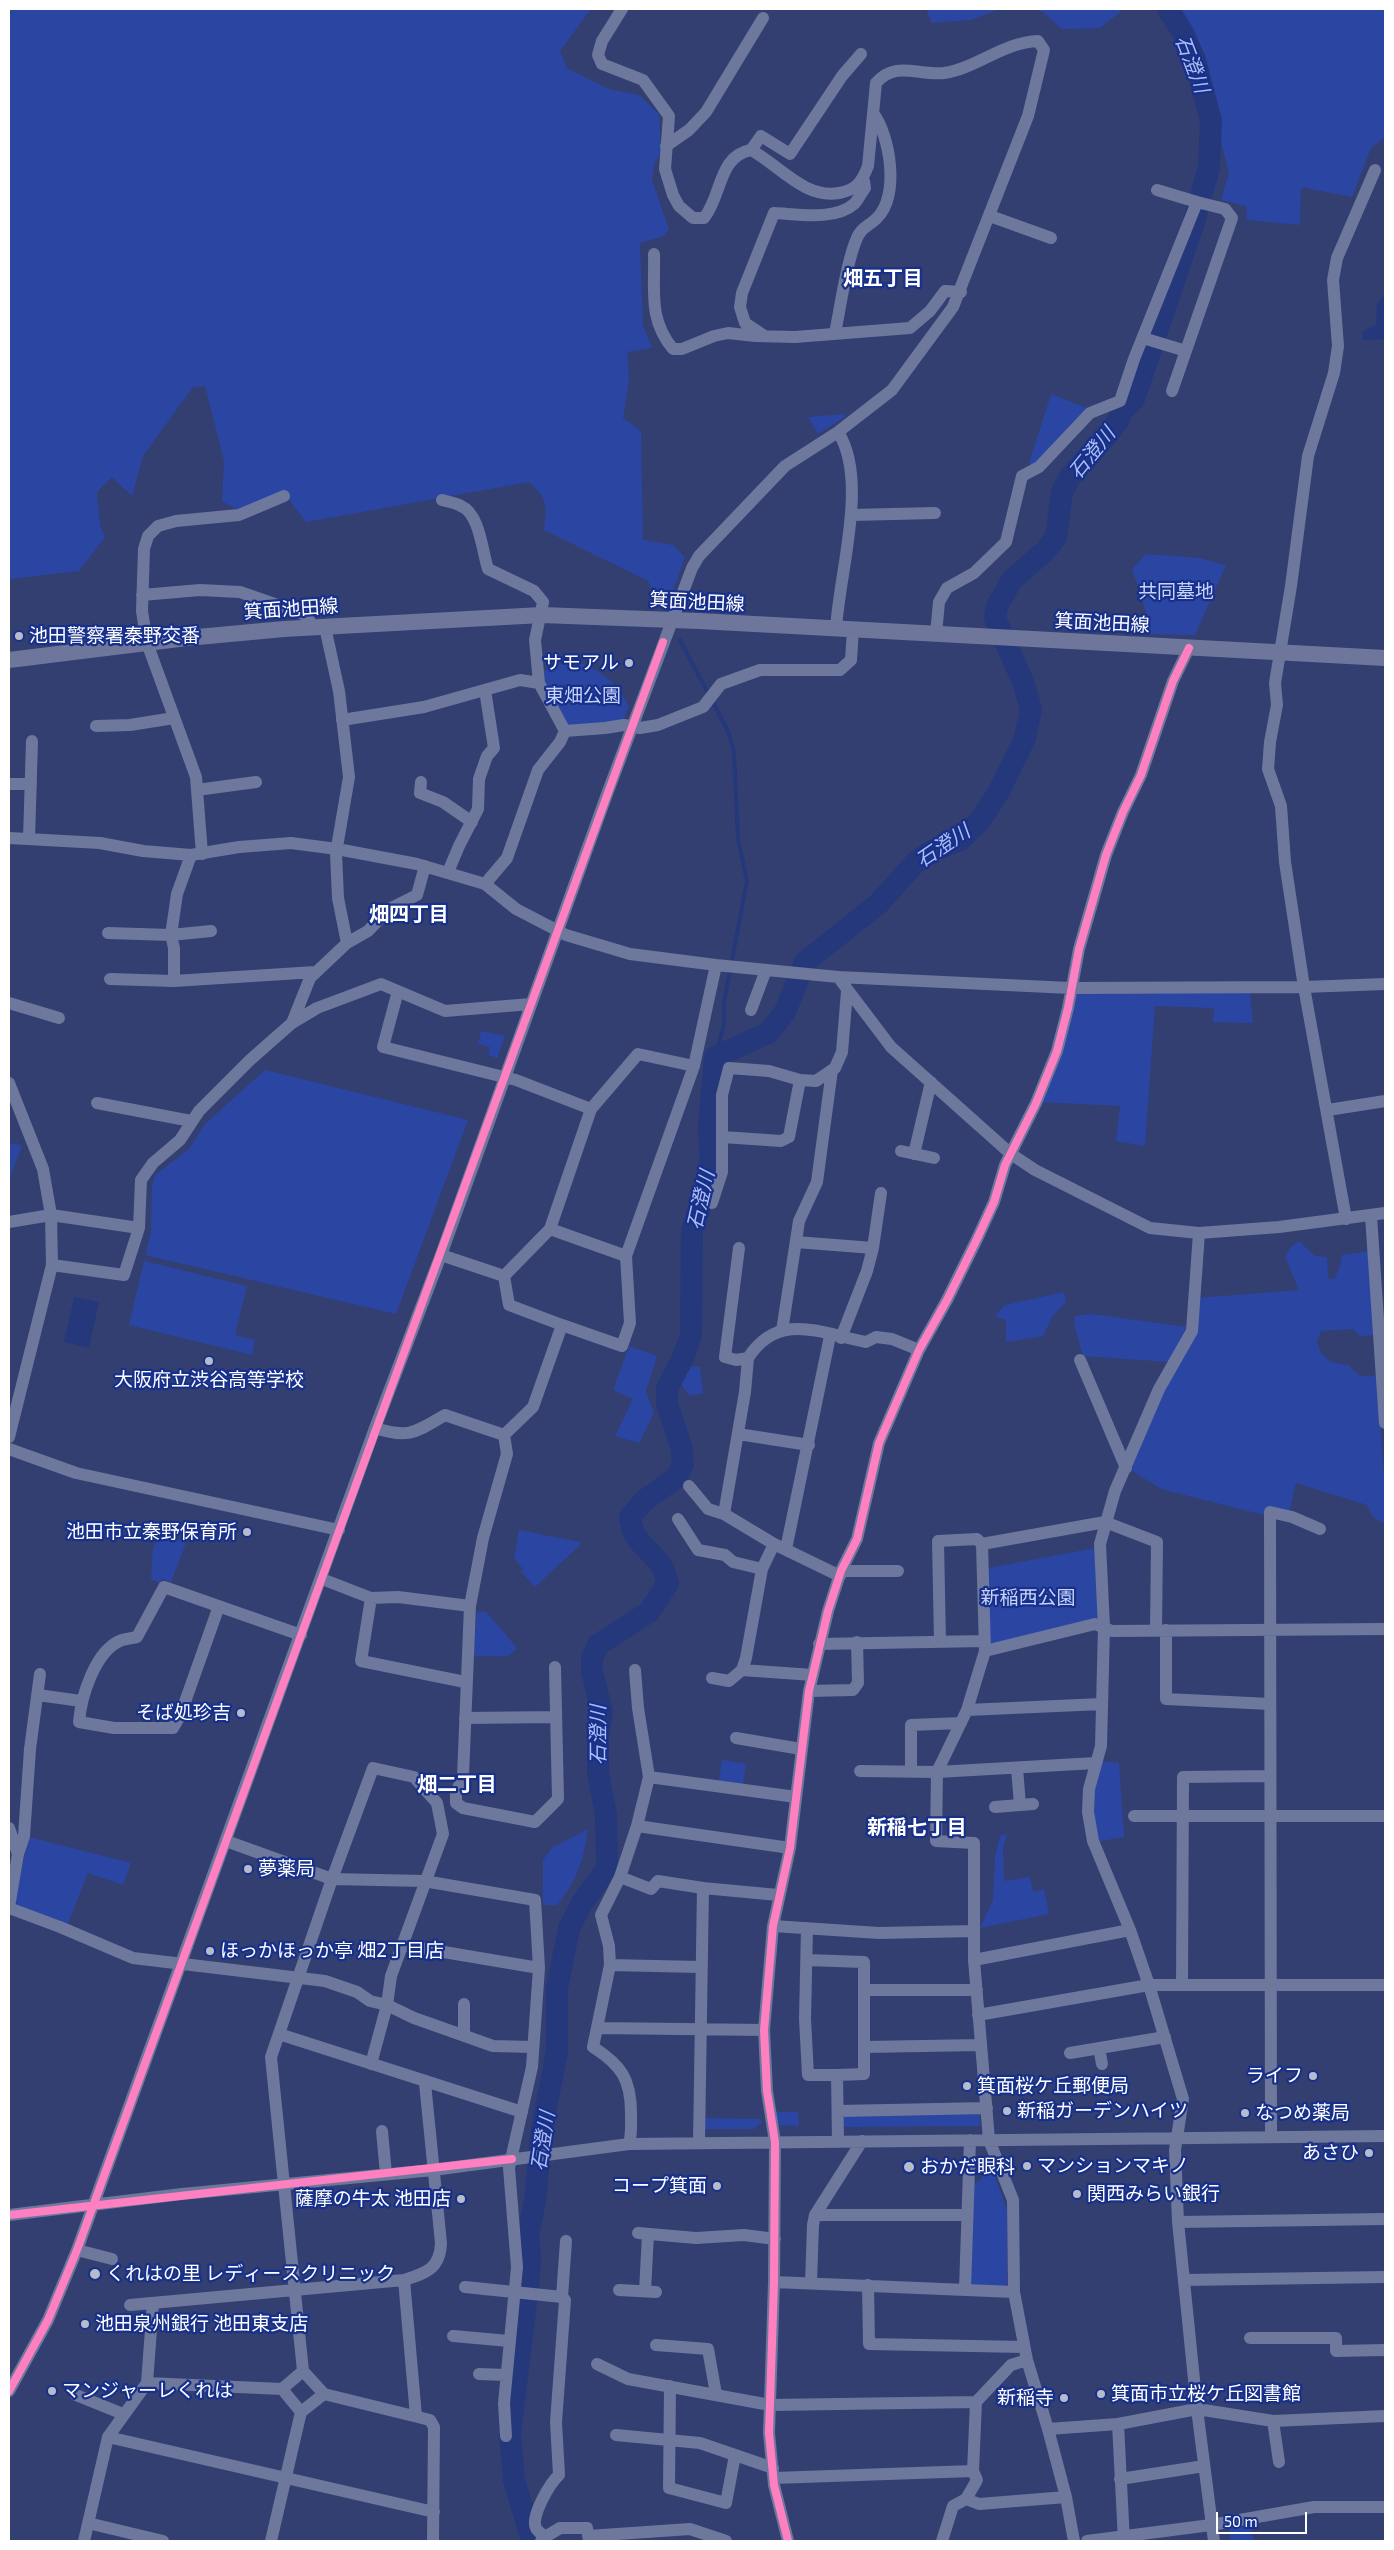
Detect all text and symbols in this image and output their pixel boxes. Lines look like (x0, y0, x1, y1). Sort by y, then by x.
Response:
water label: 石澄川 (1170, 32, 1214, 96)
district label: 畑五丁目 (843, 266, 923, 290)
water label: 石澄川 (1064, 422, 1120, 484)
park label: 共同墓地 (1138, 581, 1214, 603)
street label: 箕面池田線 (649, 588, 745, 616)
street label: 箕面池田線 (243, 594, 339, 624)
street label: 箕面池田線 (1054, 609, 1150, 637)
place label: 池田警察署秦野交番 (29, 625, 200, 647)
marker: 池田警察署秦野交番 (13, 630, 25, 642)
place label: サモアル (543, 652, 619, 674)
marker: サモアル (623, 657, 635, 669)
park label: 東畑公園 (545, 685, 621, 707)
water label: 石澄川 (911, 819, 975, 873)
district label: 畑四丁目 (369, 902, 449, 926)
water label: 石澄川 (683, 1168, 719, 1232)
marker: 大阪府立渋谷高等学校 (203, 1355, 215, 1367)
place label: 大阪府立渋谷高等学校 (114, 1369, 304, 1391)
place label: 池田市立秦野保育所 (66, 1521, 237, 1543)
marker: 池田市立秦野保育所 (241, 1526, 253, 1538)
park label: 新稲西公園 (981, 1587, 1075, 1609)
place label: そば処珍吉 (136, 1702, 231, 1724)
water label: 石澄川 (586, 1705, 610, 1765)
marker: そば処珍吉 (235, 1707, 247, 1719)
district label: 畑二丁目 (417, 1772, 497, 1796)
district label: 新稲七丁目 (867, 1815, 967, 1839)
place label: 夢薬局 (258, 1858, 315, 1880)
marker: 夢薬局 (242, 1863, 254, 1875)
place label: ほっかほっか亭 畑2丁目店 (220, 1940, 444, 1962)
marker: ほっかほっか亭 畑2丁目店 (204, 1945, 216, 1957)
place label: ライフ (1246, 2065, 1303, 2087)
marker: ライフ (1307, 2070, 1319, 2082)
place label: 箕面桜ケ丘郵便局 (977, 2075, 1129, 2097)
marker: 箕面桜ケ丘郵便局 (961, 2080, 973, 2092)
place label: 新稲ガーデンハイツ (1017, 2100, 1188, 2122)
place label: なつめ薬局 (1255, 2102, 1350, 2124)
marker: 新稲ガーデンハイツ (1001, 2105, 1013, 2117)
marker: なつめ薬局 (1239, 2107, 1251, 2119)
water label: 石澄川 (526, 2109, 560, 2173)
place label: あさひ (1302, 2142, 1359, 2164)
marker: あさひ (1363, 2147, 1375, 2159)
place label: マンションマキノ (1037, 2155, 1189, 2177)
place label: おかだ眼科 (920, 2156, 1015, 2178)
marker: おかだ眼科 (902, 2160, 916, 2174)
marker: マンションマキノ (1021, 2160, 1033, 2172)
place label: コープ箕面 (612, 2175, 707, 2197)
marker: コープ箕面 (711, 2180, 723, 2192)
place label: 関西みらい銀行 (1087, 2183, 1220, 2205)
place label: 薩摩の牛太 池田店 (295, 2188, 451, 2210)
marker: 関西みらい銀行 (1071, 2188, 1083, 2200)
marker: 薩摩の牛太 池田店 (455, 2193, 467, 2205)
place label: くれはの里 レディースクリニック (106, 2263, 395, 2285)
marker: くれはの里 レディースクリニック (88, 2267, 102, 2281)
place label: 池田泉州銀行 池田東支店 (95, 2313, 308, 2335)
marker: 池田泉州銀行 池田東支店 (79, 2318, 91, 2330)
place label: マンジャーレくれは (62, 2380, 233, 2402)
place label: 箕面市立桜ケ丘図書館 (1111, 2383, 1301, 2405)
marker: マンジャーレくれは (46, 2385, 58, 2397)
place label: 新稲寺 (997, 2387, 1054, 2409)
marker: 箕面市立桜ケ丘図書館 (1095, 2388, 1107, 2400)
marker: 新稲寺 (1058, 2392, 1070, 2404)
scale bar (1219, 2502, 1310, 2534)
text: 50 m (1224, 2512, 1258, 2530)

